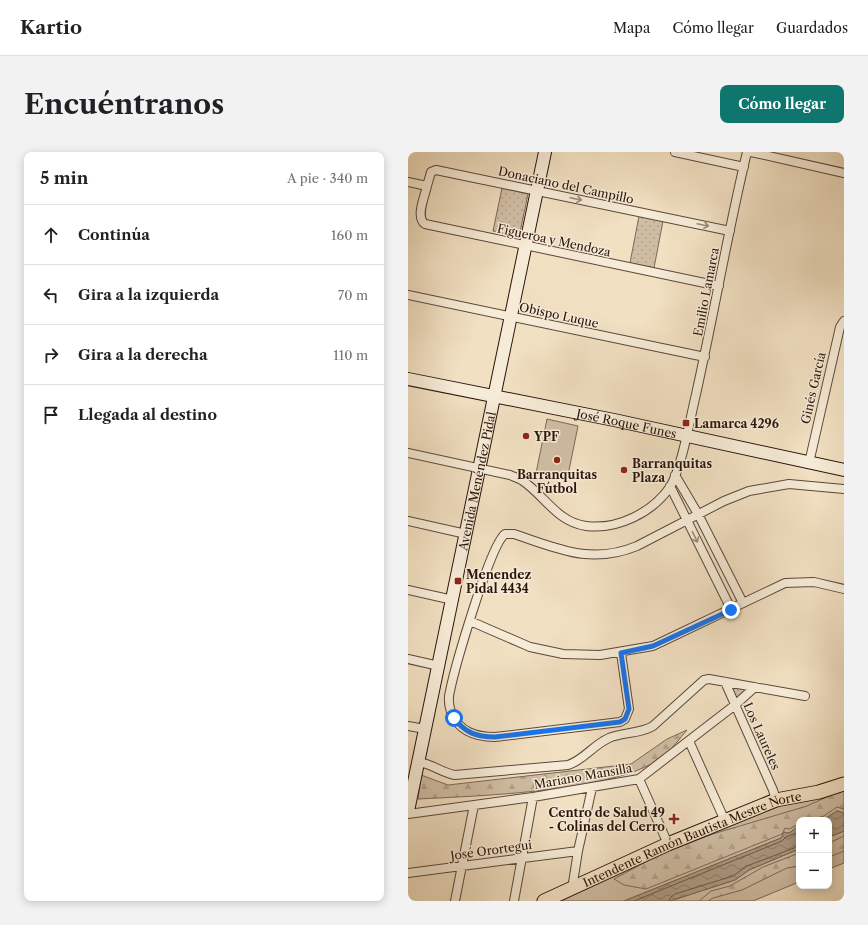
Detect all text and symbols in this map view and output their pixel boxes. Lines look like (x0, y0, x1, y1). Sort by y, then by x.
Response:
text: Kartio (20, 16, 82, 39)
text: Mapa (613, 19, 650, 37)
text: Cómo llegar (672, 19, 754, 37)
text: Guardados (776, 19, 848, 37)
button: Cómo llegar (720, 85, 844, 123)
text: Encuéntranos (24, 87, 224, 121)
street label: Donaciano del Campillo (497, 163, 635, 207)
text: 5 min (40, 168, 88, 188)
text: A pie · 340 m (287, 170, 368, 186)
one-way arrow (569, 195, 582, 203)
street label: Figueroa y Mendoza (496, 221, 613, 260)
one-way arrow (696, 222, 709, 230)
icon: ahead (40, 224, 62, 246)
text: Continúa (78, 225, 150, 244)
text: 160 m (331, 227, 368, 243)
street label: Emilio Lamarca (690, 246, 722, 338)
icon: left (40, 284, 62, 306)
text: Gira a la izquierda (78, 285, 219, 304)
text: 70 m (338, 287, 368, 303)
street label: Obispo Luque (518, 299, 600, 331)
icon: right (40, 344, 62, 366)
text: Gira a la derecha (78, 345, 208, 364)
text: 110 m (333, 347, 368, 363)
street label: Ginés García (797, 350, 829, 425)
icon: arrive (40, 404, 62, 426)
text: Llegada al destino (78, 405, 217, 424)
street label: José Roque Funes (573, 405, 678, 441)
street label: Avenida Menéndez Pidal (455, 410, 498, 553)
place label: Lamarca 4296 (694, 416, 779, 431)
marker: Lamarca 4296 (681, 418, 691, 428)
place label: YPF (533, 429, 559, 444)
marker: YPF (521, 431, 531, 441)
marker: Barranquitas Fútbol (552, 455, 562, 465)
place label: Barranquitas Plaza (632, 456, 713, 485)
marker: Barranquitas Plaza (619, 465, 629, 475)
place label: Barranquitas Fútbol (517, 467, 597, 496)
one-way arrow (692, 530, 699, 542)
place label: Menendez Pidal 4434 (466, 567, 531, 596)
marker: Menendez Pidal 4434 (453, 576, 463, 586)
route end (722, 601, 740, 619)
street label: Los Laureles (740, 700, 784, 772)
route start (445, 709, 463, 727)
street label: Mariano Mansilla (533, 760, 634, 792)
street label: Intendente Ramón Bautista Mestre Norte (580, 788, 803, 890)
place label: Centro de Salud 49 - Colinas del Cerro (549, 805, 665, 834)
marker: Centro de Salud 49 - Colinas del Cerro (668, 813, 680, 825)
map controls (796, 817, 832, 889)
button: + (796, 817, 832, 853)
street label: José Orortegui (447, 837, 533, 863)
button: − (796, 853, 832, 889)

